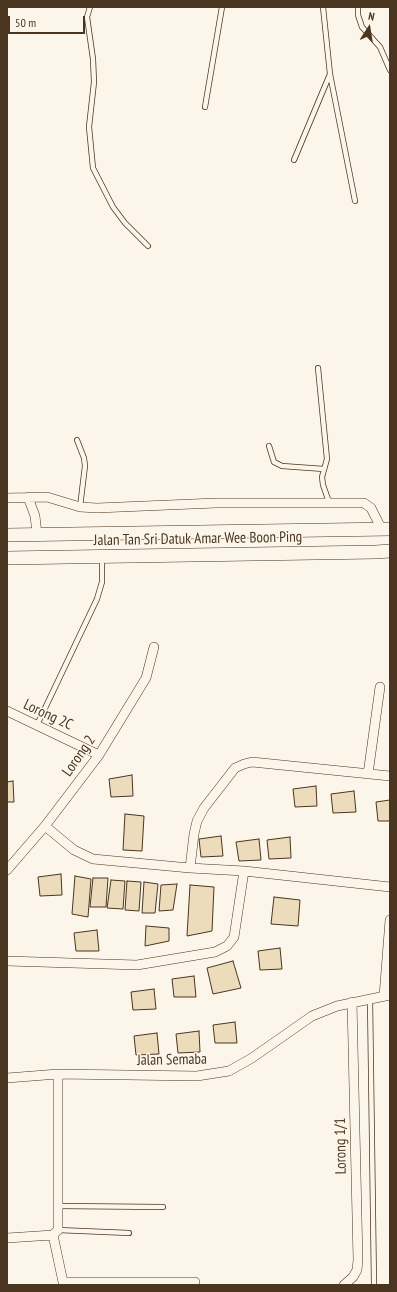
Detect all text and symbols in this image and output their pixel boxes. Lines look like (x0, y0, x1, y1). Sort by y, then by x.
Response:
scale bar (10, 8, 87, 34)
north arrow (349, 8, 389, 48)
text: N (367, 9, 376, 24)
text: 50 m (15, 15, 36, 30)
street label: Jalan Tan Sri Datuk Amar Wee Boon Ping (94, 528, 302, 550)
street label: Lorong 2C (20, 696, 76, 734)
street label: Lorong 2 (59, 732, 99, 780)
street label: Jalan Semaba (137, 1050, 207, 1070)
street label: Lorong 1/1 (332, 1117, 350, 1175)

